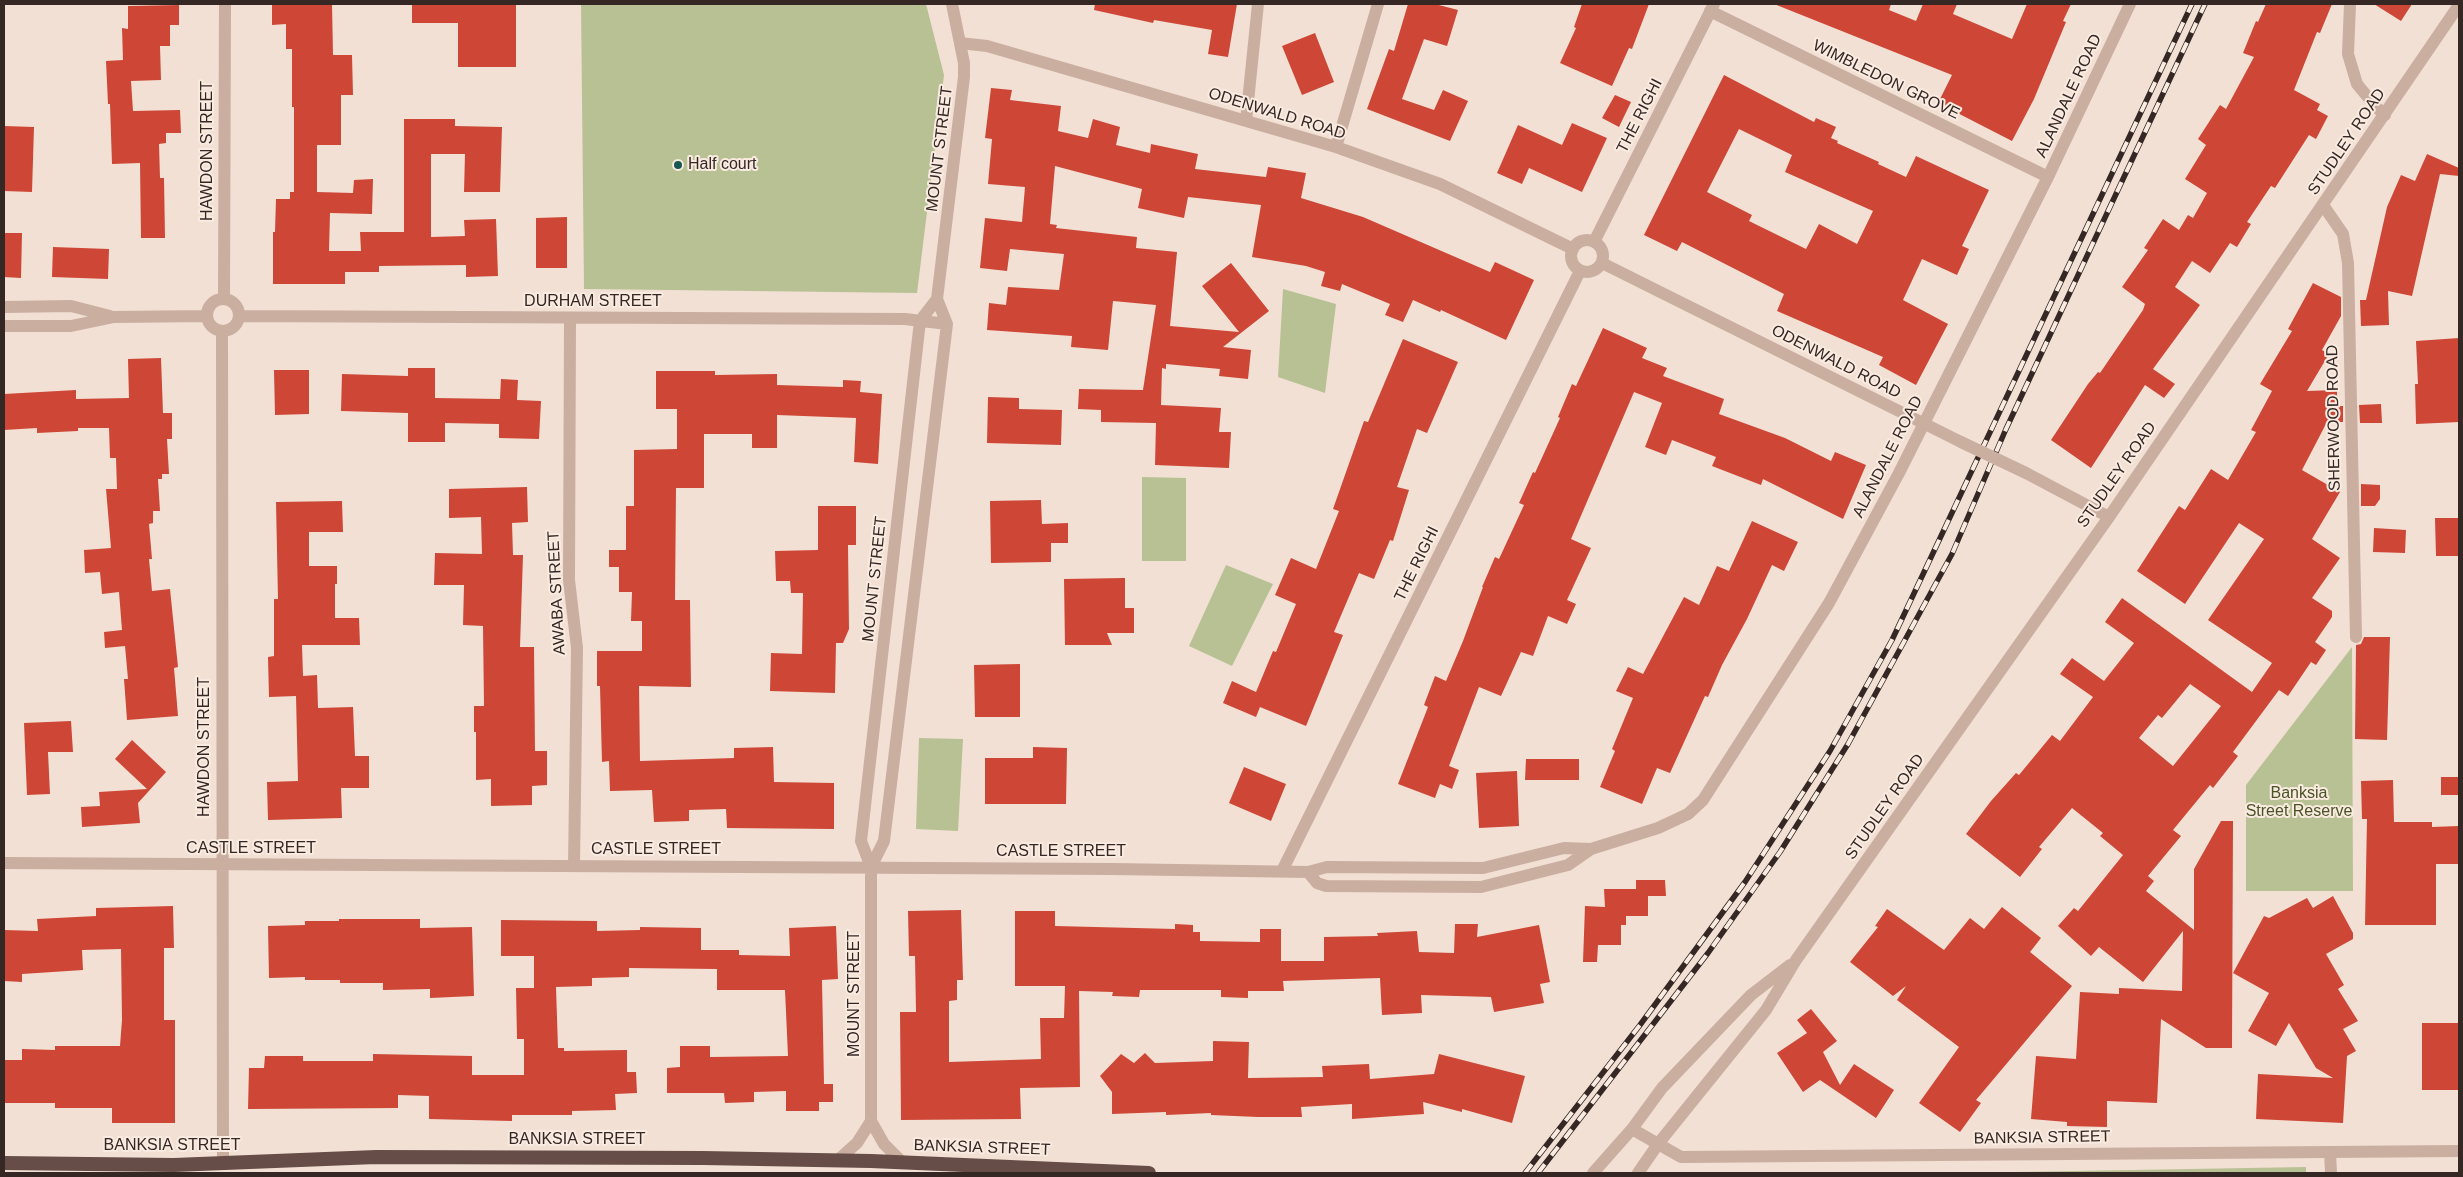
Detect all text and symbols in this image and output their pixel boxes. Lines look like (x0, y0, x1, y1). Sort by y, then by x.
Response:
street label: ALANDALE ROAD (2032, 31, 2106, 161)
street label: WIMBLEDON GROVE (1809, 36, 1963, 124)
street label: THE RIGHI (1613, 76, 1667, 156)
street label: HAWDON STREET (198, 81, 218, 221)
street label: ODENWALD ROAD (1206, 84, 1348, 144)
street label: MOUNT STREET (923, 85, 957, 213)
street label: STUDLEY ROAD (2304, 85, 2390, 199)
place label: Half court (688, 155, 756, 175)
marker: Half court (672, 159, 684, 171)
street label: DURHAM STREET (524, 292, 662, 312)
street label: ODENWALD ROAD (1768, 321, 1904, 403)
street label: SHERWOOD ROAD (2323, 345, 2345, 491)
street label: ALANDALE ROAD (1849, 393, 1927, 521)
street label: STUDLEY ROAD (2073, 419, 2161, 531)
street label: MOUNT STREET (859, 515, 891, 643)
street label: THE RIGHI (1391, 523, 1443, 605)
street label: AWABA STREET (544, 531, 570, 655)
street label: HAWDON STREET (195, 677, 215, 817)
street label: STUDLEY ROAD (1841, 751, 1929, 863)
park label: Banksia Street Reserve (2246, 784, 2352, 822)
street label: CASTLE STREET (186, 839, 316, 859)
street label: CASTLE STREET (591, 840, 721, 860)
street label: CASTLE STREET (996, 842, 1126, 862)
street label: MOUNT STREET (845, 931, 865, 1057)
street label: BANKSIA STREET (1973, 1127, 2111, 1149)
street label: BANKSIA STREET (509, 1130, 645, 1150)
street label: BANKSIA STREET (104, 1136, 240, 1156)
street label: BANKSIA STREET (913, 1136, 1051, 1160)

